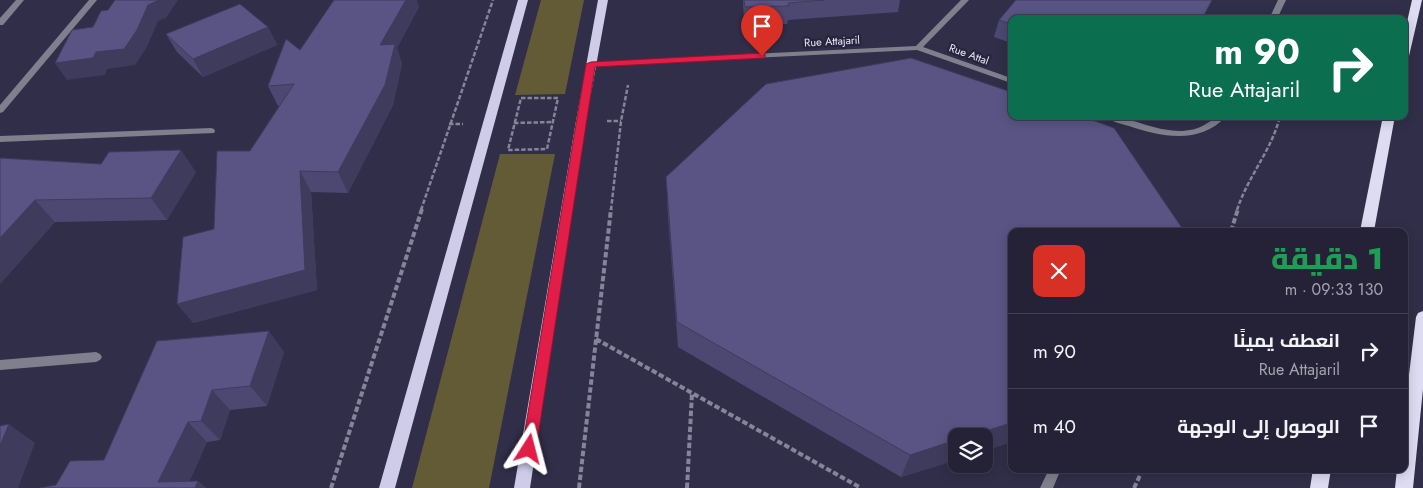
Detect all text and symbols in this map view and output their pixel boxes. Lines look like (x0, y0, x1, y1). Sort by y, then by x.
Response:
pin (741, 5, 783, 56)
icon: arrive (748, 12, 776, 40)
text: 90 m (1214, 27, 1300, 77)
street label: Rue Attajaril (804, 32, 860, 50)
icon: right (1318, 35, 1383, 100)
street label: Rue Attal (947, 39, 991, 69)
text: Rue Attajaril (1188, 73, 1300, 105)
text: 1 دقيقة (1271, 237, 1383, 280)
button: close (1033, 245, 1085, 297)
text: 130 m · 09:33 (1285, 278, 1383, 301)
text: انعطف يمينًا (1233, 327, 1340, 354)
icon: right (1355, 337, 1383, 365)
text: 90 m (1033, 338, 1076, 365)
text: Rue Attajaril (1259, 358, 1340, 381)
icon: arrive (1355, 412, 1383, 440)
text: 40 m (1033, 413, 1076, 440)
text: الوصول إلى الوجهة (1177, 413, 1340, 440)
position arrow (502, 422, 554, 474)
map controls (948, 428, 993, 473)
button: layers (948, 428, 993, 473)

